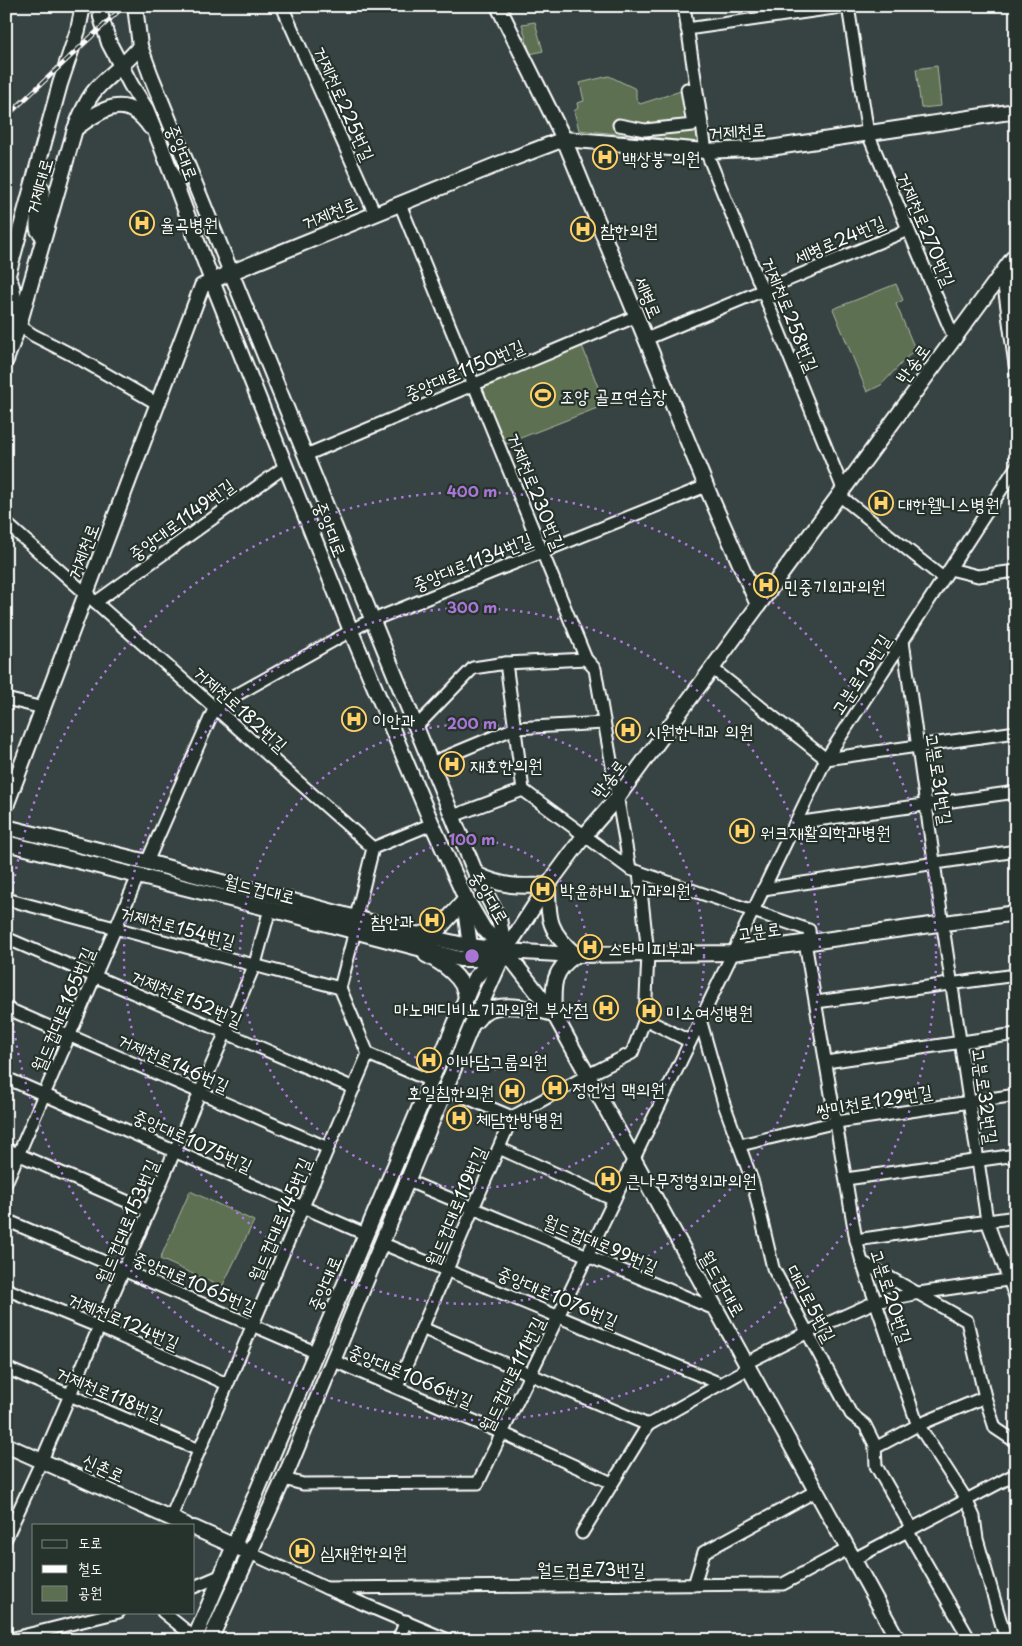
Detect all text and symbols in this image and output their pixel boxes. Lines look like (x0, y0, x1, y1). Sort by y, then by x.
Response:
street label: 거제천로225번길 (308, 41, 383, 165)
street label: 거제천로 (707, 115, 767, 145)
street label: 중앙대로 (160, 120, 206, 184)
hospital icon: 백상붕 의원 (592, 144, 618, 170)
place label: 백상붕 의원 (622, 144, 700, 171)
street label: 거제대로 (17, 154, 59, 218)
street label: 거제천로270번길 (891, 168, 963, 291)
street label: 거제천로 (297, 189, 361, 235)
street label: 세병로24번길 (789, 208, 889, 270)
hospital icon: 율곡병원 (129, 210, 155, 236)
place label: 율곡병원 (160, 210, 218, 237)
hospital icon: 참한의원 (570, 216, 596, 242)
place label: 참한의원 (600, 216, 658, 243)
street label: 거제천로258번길 (756, 252, 827, 376)
street label: 세병로 (628, 272, 670, 322)
street label: 중앙대로1150번길 (400, 331, 529, 406)
street label: 반송로 (888, 337, 936, 389)
sports icon: 조양 골프연습장 (530, 382, 556, 408)
place label: 조양 골프연습장 (560, 382, 667, 409)
street label: 거제천로230번길 (501, 428, 573, 554)
street label: 중앙대로1149번길 (122, 471, 240, 567)
text: 400 m (447, 479, 497, 502)
hospital icon: 대한웰니스병원 (868, 490, 894, 516)
place label: 대한웰니스병원 (898, 490, 999, 517)
street label: 중앙대로 (308, 497, 354, 561)
street label: 거제천로 (59, 519, 105, 583)
street label: 중앙대로1134번길 (408, 525, 536, 597)
hospital icon: 민중기외과의원 (753, 572, 779, 598)
place label: 민중기외과의원 (784, 572, 885, 599)
text: 300 m (447, 595, 497, 618)
street label: 고분로13번길 (824, 627, 897, 720)
street label: 거제천로182번길 (188, 658, 294, 758)
hospital icon: 이안과 (341, 706, 367, 732)
place label: 이안과 (372, 706, 415, 733)
text: 200 m (447, 711, 497, 734)
hospital icon: 시원한내과 의원 (615, 717, 641, 743)
place label: 시원한내과 의원 (646, 717, 753, 744)
street label: 고분로31번길 (919, 731, 961, 827)
hospital icon: 재호한의원 (439, 751, 465, 777)
place label: 재호한의원 (470, 751, 542, 778)
street label: 반송로 (584, 753, 632, 803)
hospital icon: 워크재활의학과병원 (729, 818, 755, 844)
place label: 워크재활의학과병원 (760, 818, 890, 845)
text: 100 m (449, 827, 495, 850)
street label: 중앙대로 (464, 865, 516, 929)
street label: 월드컵대로 (222, 866, 298, 910)
hospital icon: 박윤하비뇨기과의원 (530, 876, 556, 902)
place label: 박윤하비뇨기과의원 (560, 876, 690, 903)
street label: 거제천로154번길 (117, 898, 239, 955)
place label: 참안과 (371, 907, 414, 934)
hospital icon: 참안과 (419, 907, 445, 933)
street label: 고분로 (736, 914, 782, 946)
hospital icon: 스타미피부과 (577, 934, 603, 960)
place label: 스타미피부과 (608, 934, 695, 961)
street label: 월드컵대로165번길 (24, 942, 101, 1076)
centre of rings (463, 947, 481, 965)
street label: 거제천로152번길 (127, 961, 247, 1033)
place label: 마노메디비뇨기과의원 부산점 (394, 995, 589, 1022)
hospital icon: 마노메디비뇨기과의원 부산점 (593, 995, 619, 1021)
hospital icon: 미소여성병원 (636, 998, 662, 1024)
place label: 미소여성병원 (666, 998, 753, 1025)
street label: 거제천로146번길 (114, 1025, 235, 1099)
street label: 고분로32번길 (966, 1046, 1006, 1146)
hospital icon: 이바담그룹의원 (416, 1047, 442, 1073)
place label: 이바담그룹의원 (446, 1047, 547, 1074)
hospital icon: 정언섭 맥의원 (542, 1075, 568, 1101)
place label: 정언섭 맥의원 (572, 1075, 665, 1102)
street label: 쌍미천로129번길 (814, 1076, 935, 1124)
place label: 호일침한의원 (407, 1078, 494, 1105)
hospital icon: 호일침한의원 (499, 1078, 525, 1104)
street label: 중앙대로1075번길 (129, 1102, 258, 1179)
hospital icon: 체담한방병원 (446, 1105, 472, 1131)
place label: 체담한방병원 (476, 1105, 563, 1132)
street label: 월드컵대로119번길 (418, 1141, 493, 1270)
street label: 월드컵대로145번길 (241, 1152, 318, 1285)
street label: 월드컵대로153번길 (88, 1154, 165, 1287)
hospital icon: 큰나무정형외과의원 (595, 1166, 621, 1192)
place label: 큰나무정형외과의원 (626, 1166, 756, 1193)
street label: 월드컵대로99번길 (539, 1207, 663, 1280)
street label: 중앙대로1065번길 (129, 1244, 261, 1320)
street label: 월드컵대로 (694, 1245, 752, 1321)
street label: 고분로20번길 (864, 1245, 920, 1347)
street label: 중앙대로 (300, 1251, 348, 1315)
street label: 중앙대로1076번길 (493, 1258, 623, 1334)
street label: 대리로5번길 (780, 1260, 844, 1347)
street label: 거제천로124번길 (64, 1284, 185, 1356)
street label: 월드컵대로111번길 (471, 1311, 551, 1436)
street label: 중앙대로1066번길 (344, 1337, 478, 1414)
street label: 거제천로118번길 (52, 1358, 168, 1428)
street label: 신촌로 (79, 1446, 129, 1488)
legend (32, 1524, 195, 1614)
text: 도로 (78, 1530, 102, 1553)
hospital icon: 심재원한의원 (289, 1538, 315, 1564)
place label: 심재원한의원 (320, 1538, 407, 1565)
street label: 월드컵로73번길 (537, 1555, 646, 1582)
text: 철도 (78, 1556, 102, 1579)
text: 공원 (78, 1580, 102, 1603)

